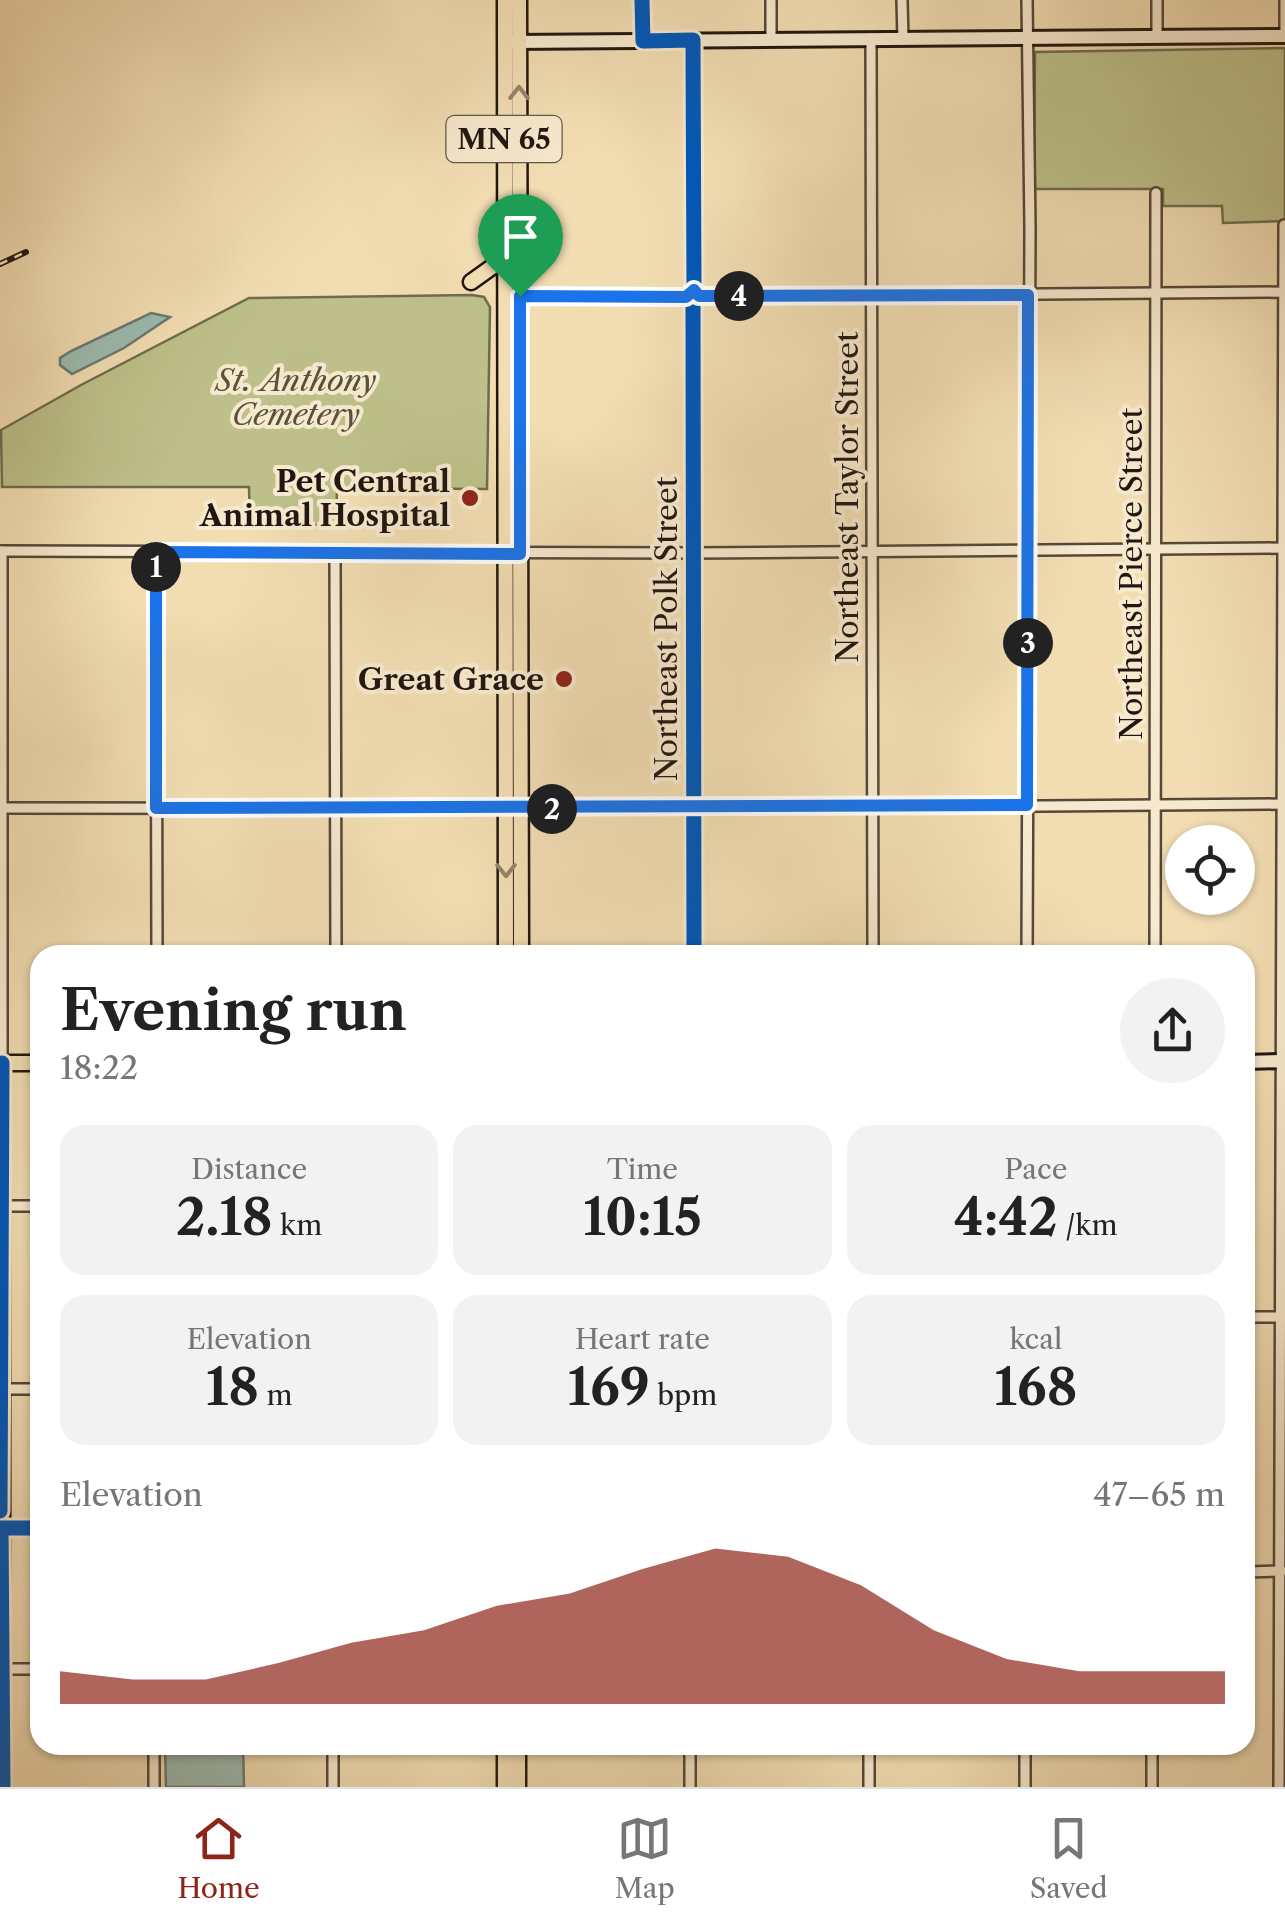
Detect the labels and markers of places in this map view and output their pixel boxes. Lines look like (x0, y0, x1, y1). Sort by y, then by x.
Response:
pin (478, 194, 563, 297)
pin: 4 (714, 271, 764, 321)
place label: Pet Central Animal Hospital (199, 463, 450, 534)
marker: Pet Central Animal Hospital (459, 487, 481, 509)
pin: 1 (131, 542, 181, 592)
pin: 3 (1003, 618, 1053, 668)
place label: Great Grace (358, 661, 544, 698)
marker: Great Grace (553, 668, 575, 690)
pin: 2 (527, 784, 577, 834)

